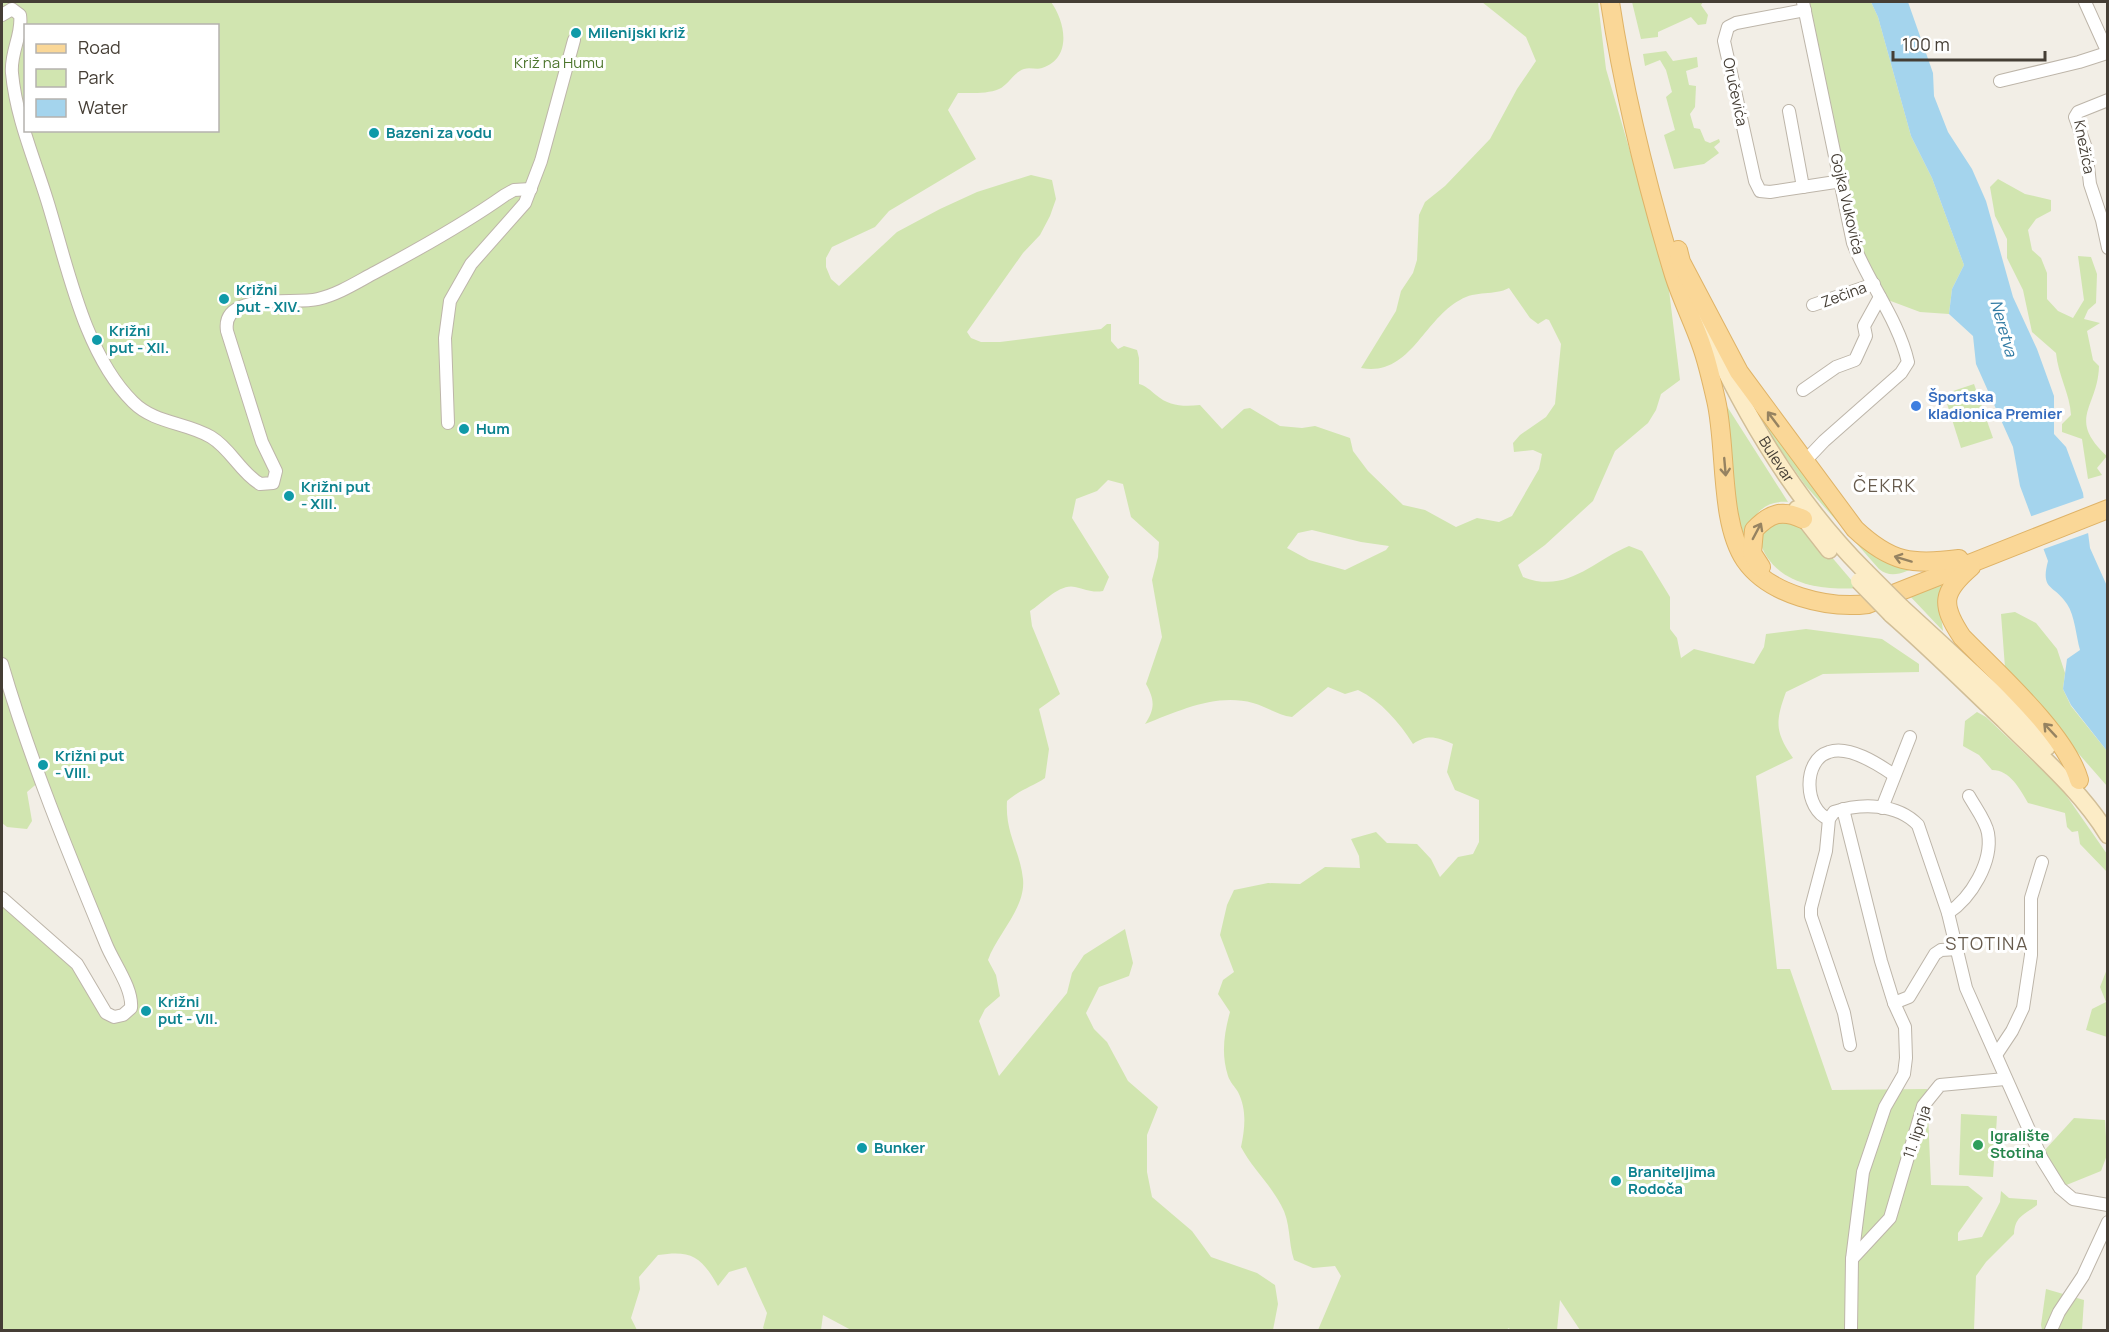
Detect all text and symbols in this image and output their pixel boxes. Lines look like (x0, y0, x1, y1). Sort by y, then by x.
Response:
place label: Milenijski križ (588, 22, 686, 43)
legend (24, 24, 219, 132)
scale bar (1893, 24, 2044, 62)
marker: Milenijski križ (569, 26, 583, 40)
text: 100 m (1902, 32, 1950, 56)
text: Road (78, 35, 121, 59)
park label: Križ na Humu (514, 52, 604, 73)
street label: Oručevića (1718, 56, 1753, 128)
text: Park (78, 65, 115, 89)
text: Water (78, 95, 128, 119)
street label: Knežića (2069, 118, 2100, 176)
place label: Bazeni za vodu (386, 122, 492, 143)
marker: Bazeni za vodu (367, 126, 381, 140)
street label: Gojka Vukovića (1826, 151, 1869, 256)
street label: Zečina (1818, 277, 1869, 312)
place label: Križni put - XIV. (236, 279, 301, 317)
marker: Križni put - XIV. (217, 292, 231, 306)
water label: Neretva (1985, 297, 2023, 360)
place label: Križni put - XII. (109, 320, 169, 358)
marker: Križni put - XII. (90, 333, 104, 347)
place label: Športska kladionica Premier (1928, 386, 2062, 424)
marker: Športska kladionica Premier (1909, 399, 1923, 413)
one-way arrow (1767, 411, 1780, 427)
place label: Hum (476, 418, 510, 439)
marker: Hum (457, 422, 471, 436)
street label: Bulevar (1754, 432, 1800, 487)
one-way arrow (1720, 456, 1731, 476)
district label: ČEKRK (1853, 473, 1917, 497)
place label: Križni put - XIII. (301, 476, 371, 514)
marker: Križni put - XIII. (282, 489, 296, 503)
one-way arrow (1751, 522, 1763, 540)
one-way arrow (1894, 553, 1913, 564)
one-way arrow (2043, 723, 2057, 738)
place label: Križni put - VIII. (55, 745, 125, 783)
marker: Križni put - VIII. (36, 758, 50, 772)
district label: STOTINA (1945, 931, 2029, 955)
place label: Križni put - VII. (158, 991, 218, 1029)
marker: Križni put - VII. (139, 1004, 153, 1018)
street label: 11. lipnja (1898, 1103, 1935, 1161)
place label: Igralište Stotina (1990, 1125, 2050, 1163)
place label: Bunker (874, 1137, 925, 1158)
marker: Igralište Stotina (1971, 1138, 1985, 1152)
marker: Bunker (855, 1141, 869, 1155)
place label: Braniteljima Rodoča (1628, 1161, 1715, 1199)
marker: Braniteljima Rodoča (1609, 1174, 1623, 1188)

